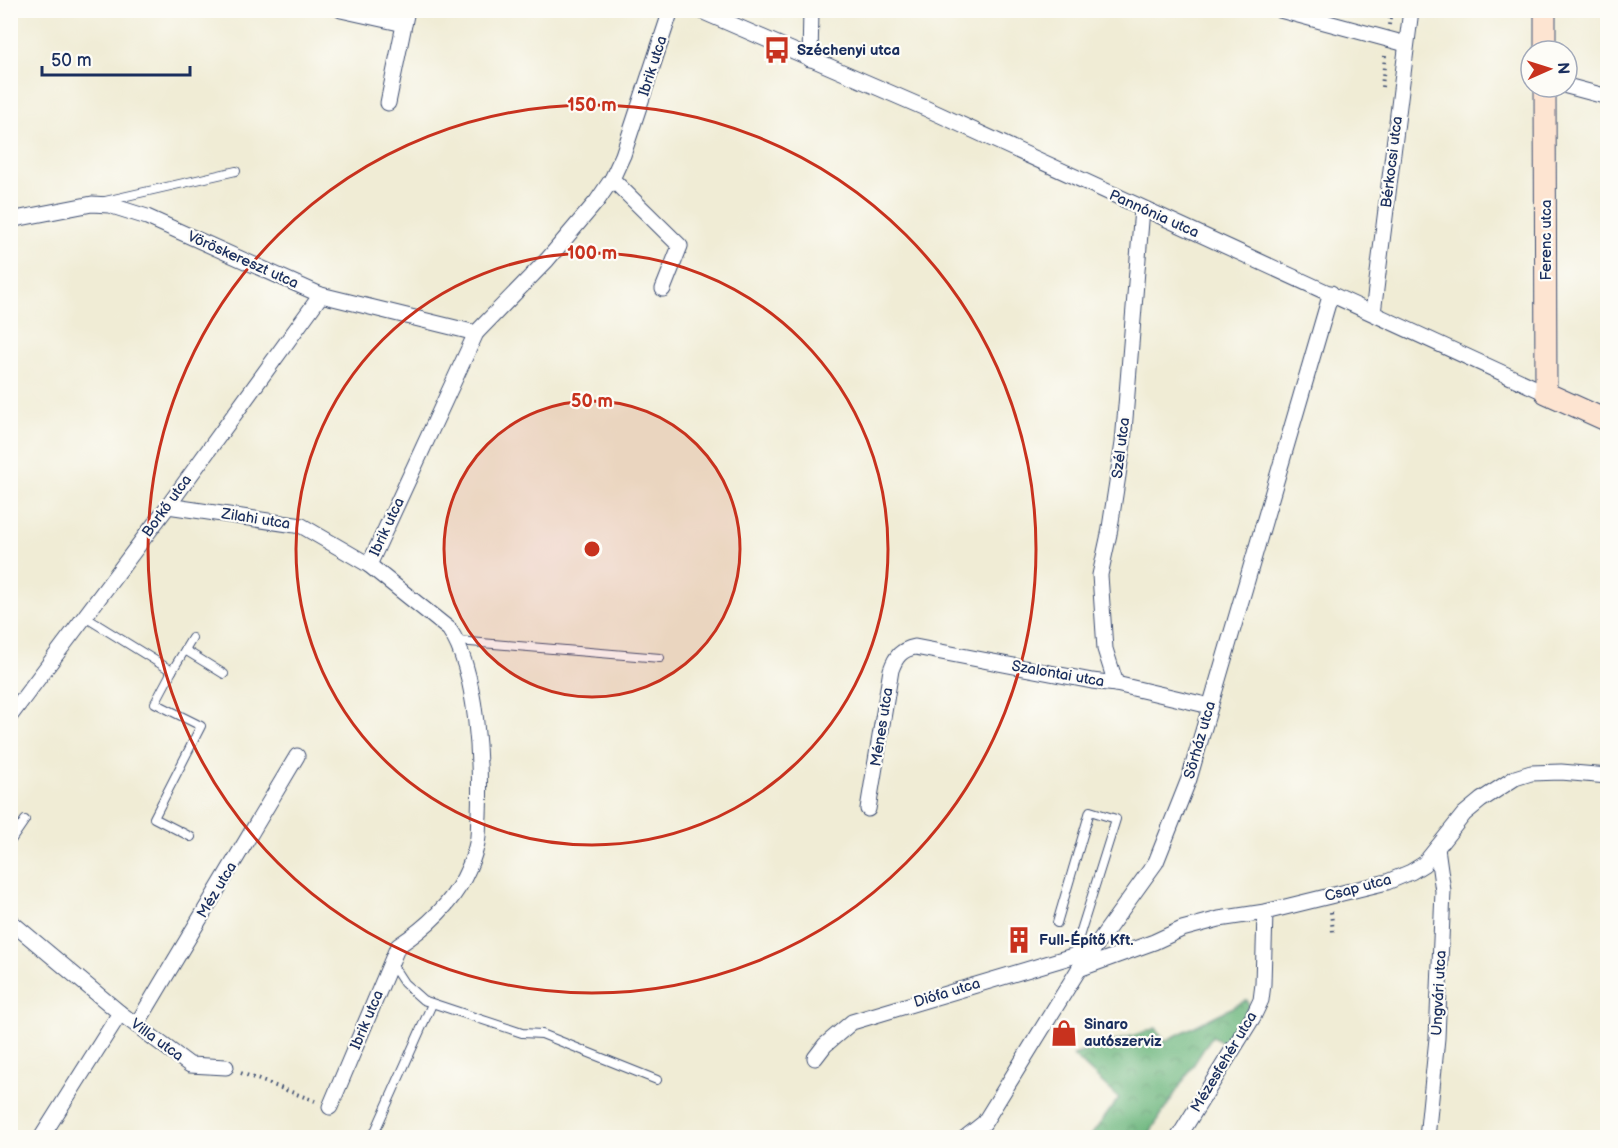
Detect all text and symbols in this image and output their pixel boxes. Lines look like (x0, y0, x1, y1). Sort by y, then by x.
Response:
street label: Ibrik utca (634, 33, 672, 99)
bus stop icon: Széchenyi utca (762, 35, 792, 65)
scale bar (42, 39, 190, 77)
north arrow (1519, 39, 1579, 99)
place label: Széchenyi utca (797, 41, 900, 60)
text: 50 m (51, 50, 92, 71)
text: N (1553, 62, 1572, 75)
text: 150 m (567, 95, 617, 116)
street label: Bérkocsi utca (1377, 115, 1407, 209)
street label: Pannónia utca (1106, 186, 1202, 242)
street label: Ferenc utca (1537, 200, 1556, 280)
street label: Vöröskereszt utca (184, 227, 302, 293)
text: 100 m (567, 243, 617, 264)
text: 50 m (571, 391, 613, 412)
street label: Szél utca (1108, 416, 1134, 480)
street label: Borkő utca (138, 471, 196, 541)
street label: Ibrik utca (365, 495, 409, 559)
street label: Zilahi utca (219, 504, 292, 534)
centre of rings (582, 539, 602, 559)
street label: Szalontai utca (1010, 656, 1106, 692)
street label: Ménes utca (866, 686, 898, 768)
street label: Sörház utca (1180, 699, 1220, 781)
street label: Méz utca (193, 858, 241, 922)
street label: Csap utca (1323, 870, 1393, 906)
building icon: Full-Építő Kft. (1004, 925, 1034, 955)
place label: Full-Építő Kft. (1039, 930, 1133, 950)
street label: Ungvári utca (1427, 950, 1451, 1036)
street label: Diófa utca (911, 974, 983, 1012)
street label: Ibrik utca (346, 988, 388, 1052)
street label: Mézesfehér utca (1187, 1008, 1261, 1116)
street label: Villa utca (127, 1014, 187, 1066)
place label: Sinaro autószerviz (1084, 1015, 1162, 1051)
shop icon: Sinaro autószerviz (1049, 1018, 1079, 1048)

